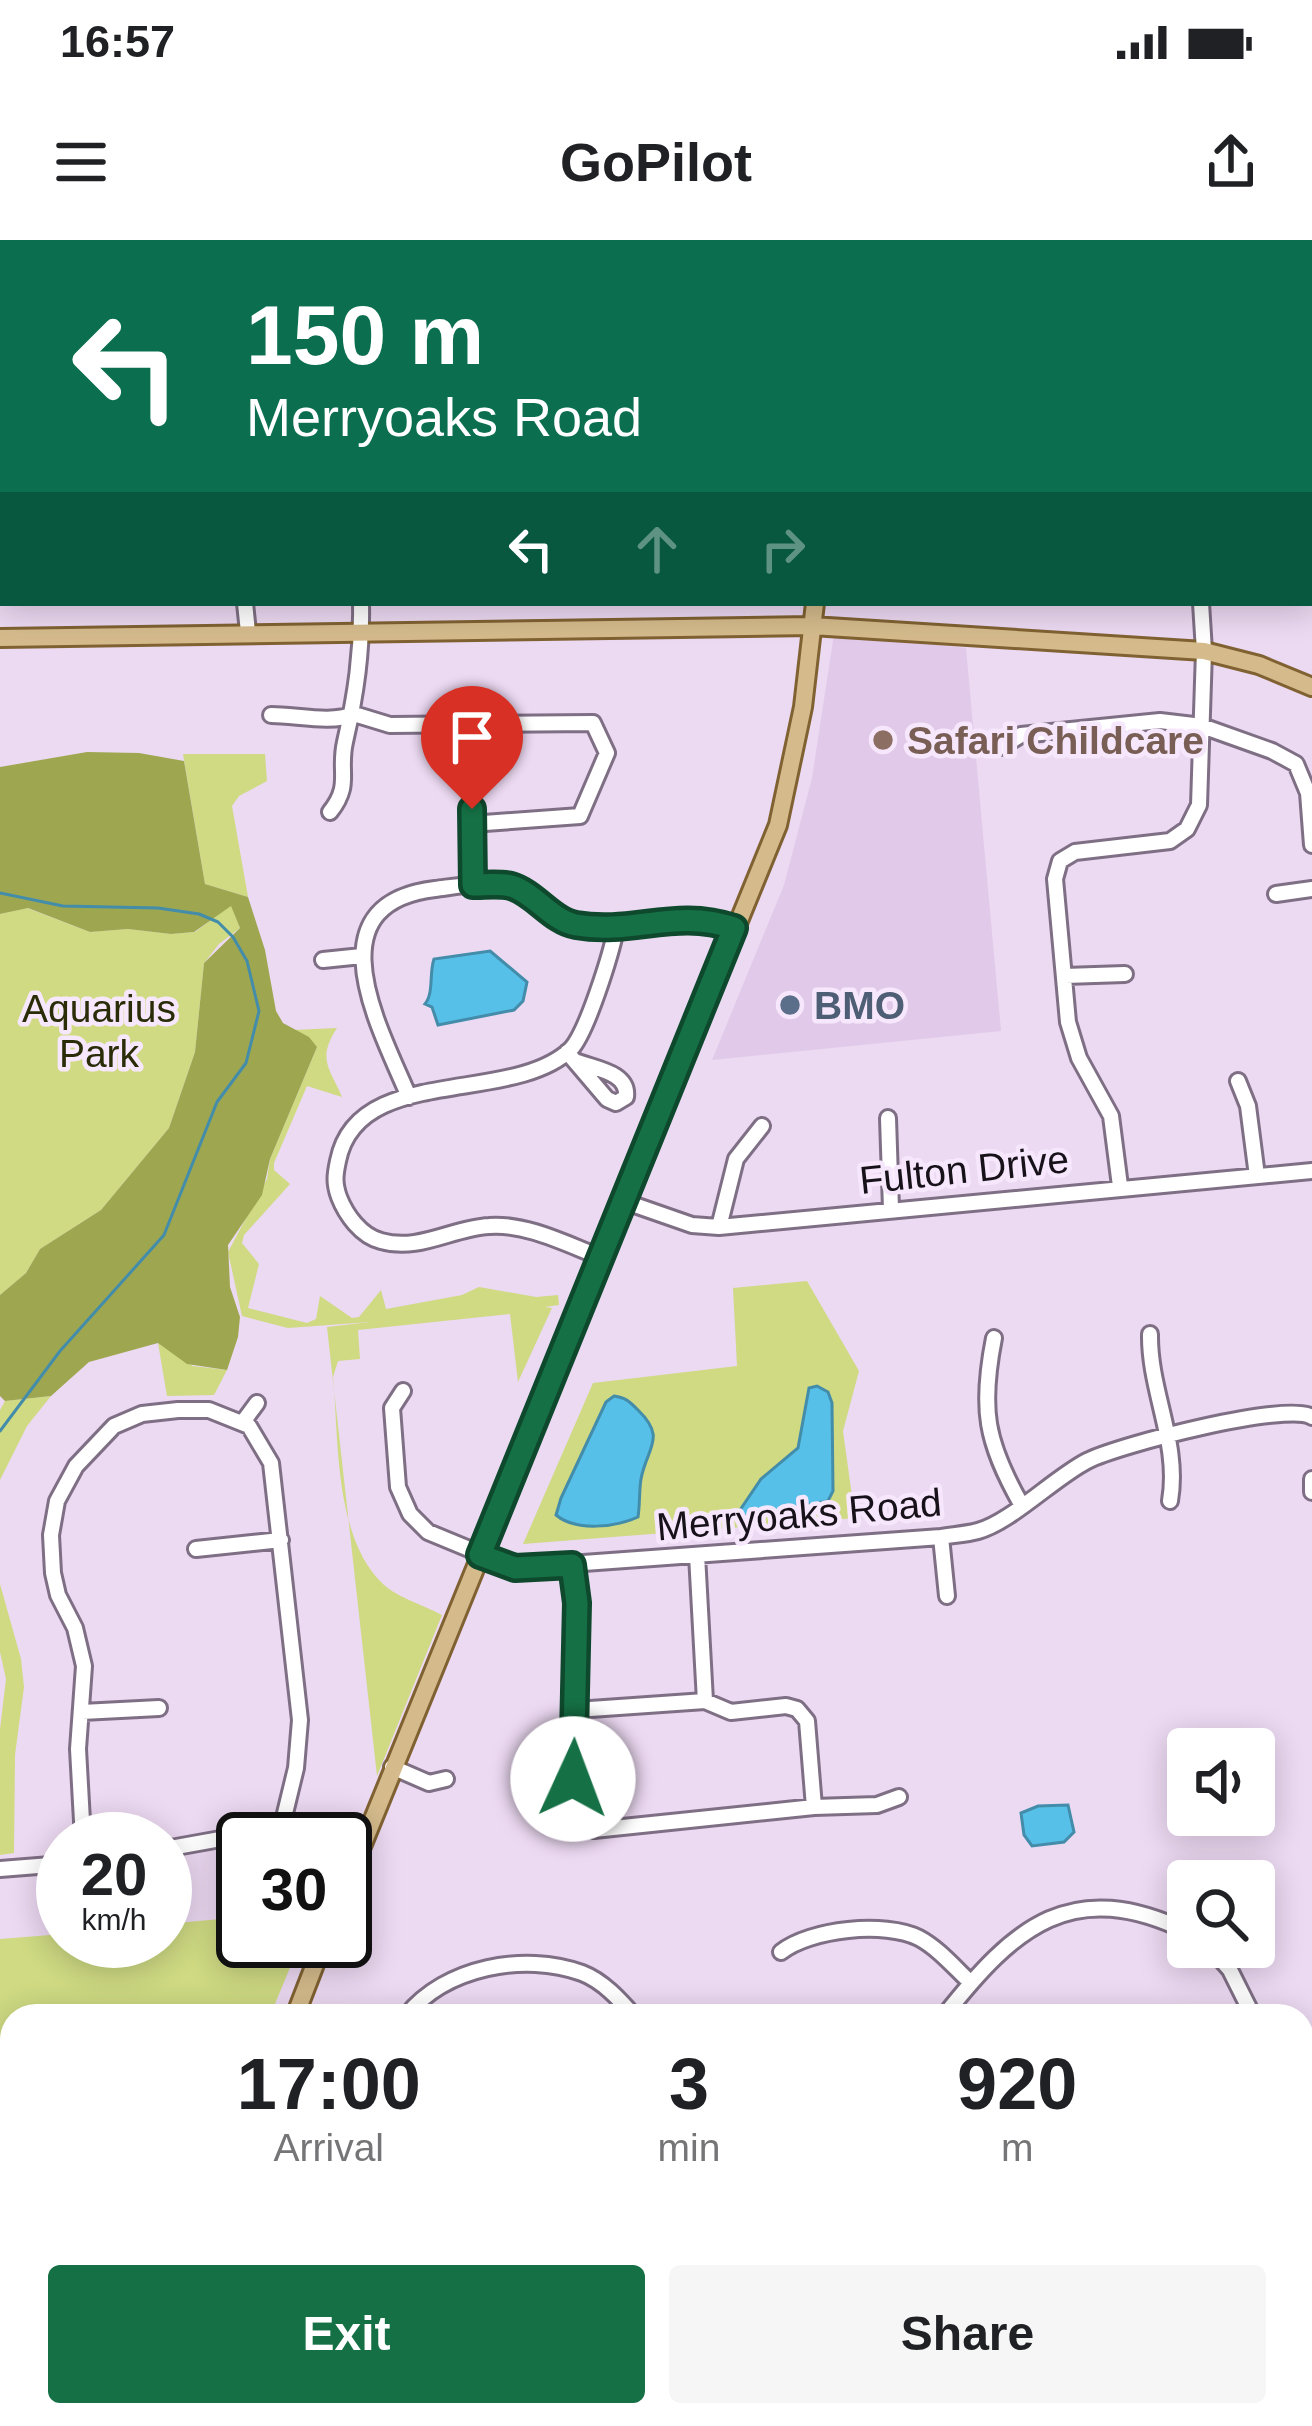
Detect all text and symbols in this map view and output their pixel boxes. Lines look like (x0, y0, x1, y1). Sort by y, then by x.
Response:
text: 16:57 (60, 16, 175, 67)
icon: menu (48, 129, 114, 195)
icon: share (1198, 129, 1264, 195)
text: GoPilot (560, 132, 752, 192)
icon: left (48, 288, 204, 444)
text: 150 m (246, 288, 484, 382)
text: Merryoaks Road (246, 387, 642, 447)
icon: left (498, 516, 564, 582)
icon: ahead (624, 516, 690, 582)
icon: right (750, 516, 816, 582)
pin (421, 686, 523, 809)
icon: arrive (439, 704, 505, 770)
place label: Safari Childcare (907, 719, 1204, 762)
marker: Safari Childcare (870, 727, 896, 753)
place label: BMO (814, 984, 905, 1027)
park label: Aquarius Park (22, 987, 176, 1075)
marker: BMO (777, 992, 803, 1018)
street label: Fulton Drive (857, 1137, 1071, 1202)
street label: Merryoaks Road (655, 1481, 943, 1548)
position arrow (510, 1716, 636, 1842)
map controls (1167, 1728, 1275, 1968)
button: sound (1167, 1728, 1275, 1836)
speed limit sign: 30 (216, 1812, 372, 1968)
text: 20 (81, 1841, 147, 1908)
button: search (1167, 1860, 1275, 1968)
text: km/h (81, 1903, 147, 1936)
text: 17:00 (237, 2044, 421, 2124)
text: 3 (669, 2044, 709, 2124)
text: 920 (957, 2044, 1077, 2124)
text: Arrival (274, 2126, 384, 2169)
text: min (658, 2126, 720, 2169)
text: m (1001, 2126, 1033, 2169)
button: Exit (48, 2265, 645, 2403)
button: Share (669, 2265, 1266, 2403)

